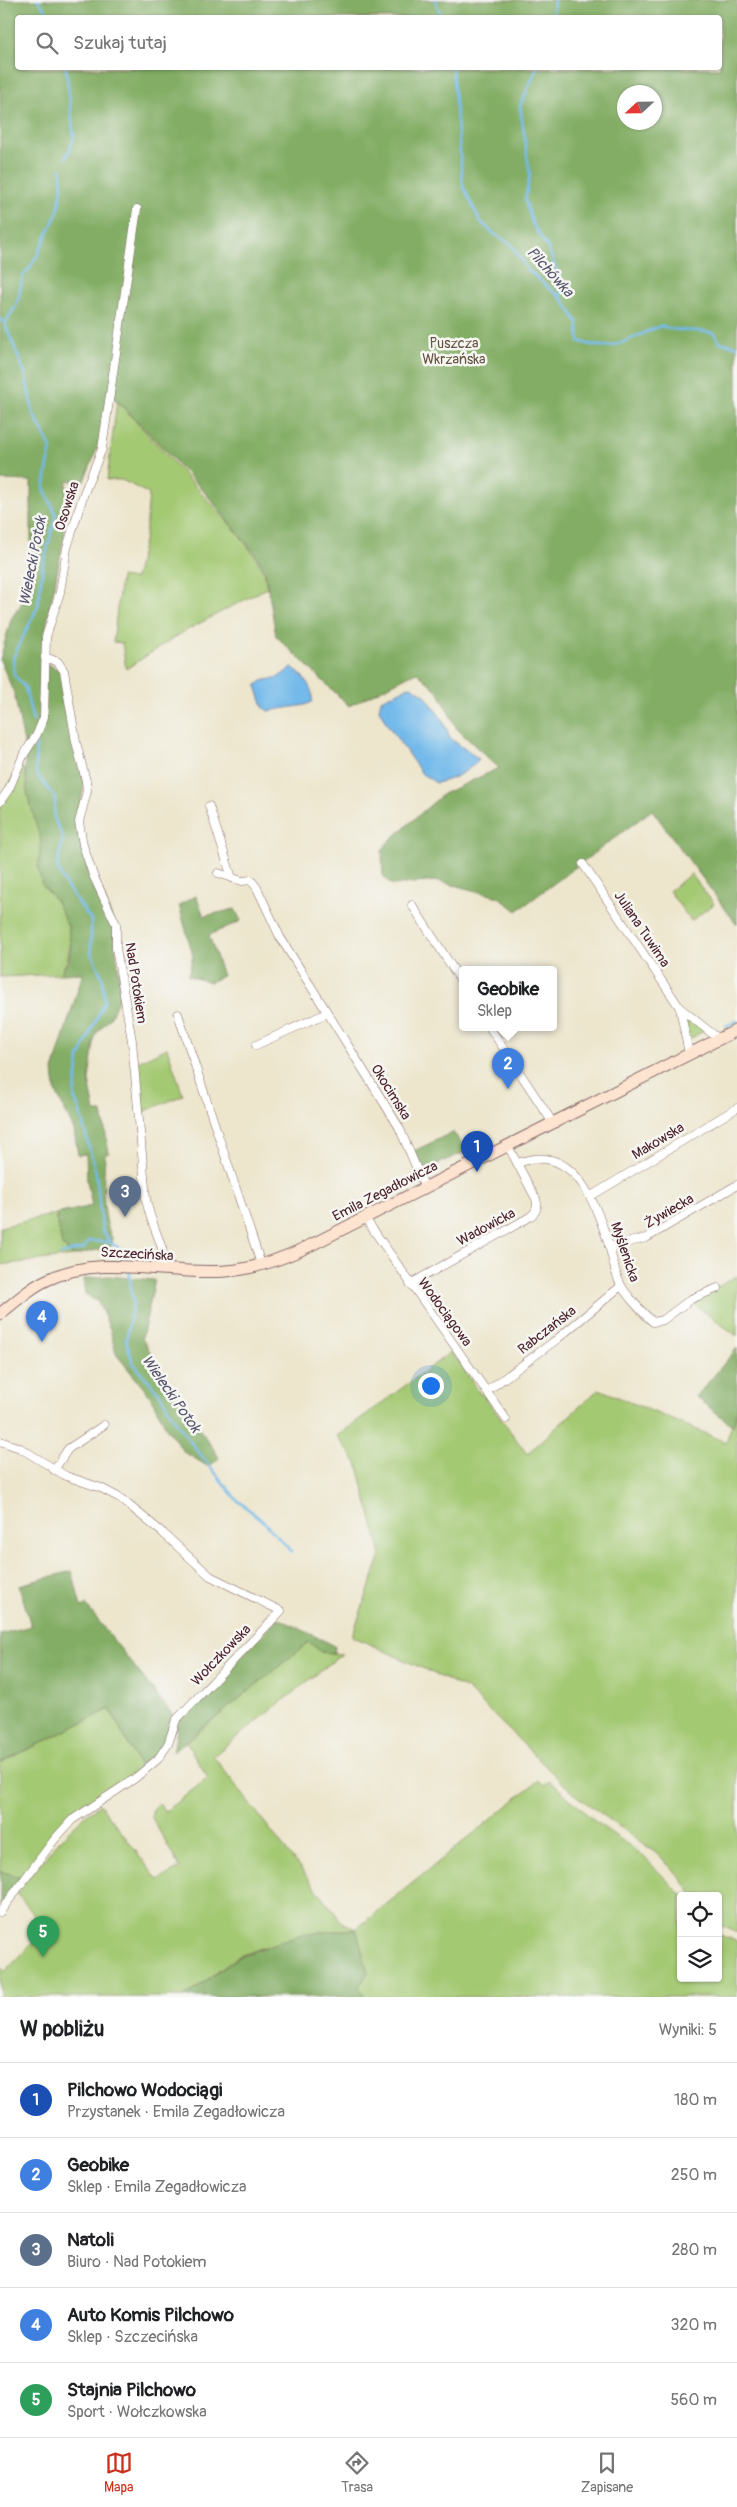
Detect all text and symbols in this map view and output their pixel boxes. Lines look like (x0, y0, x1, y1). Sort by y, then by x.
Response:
search box (15, 15, 722, 70)
icon: search (33, 29, 61, 57)
text: Szukaj tutaj (73, 31, 167, 55)
north arrow (617, 85, 662, 130)
water label: Pilchówka (523, 243, 578, 302)
park label: Puszcza Wkrzańska (422, 335, 486, 368)
street label: Osowska (51, 479, 83, 533)
water label: Wielecki Potok (15, 513, 51, 607)
street label: Juliana Tuwima (610, 888, 674, 970)
street label: Nad Potokiem (121, 941, 151, 1025)
popup (459, 966, 557, 1031)
text: Geobike (477, 977, 539, 1001)
text: Sklep (477, 1001, 512, 1021)
pin: 2 (492, 1048, 524, 1089)
street label: Okocimska (367, 1061, 415, 1123)
street label: Makowska (629, 1119, 687, 1163)
pin: 1 (461, 1131, 493, 1172)
street label: Emila Zegadłowicza (330, 1157, 440, 1225)
pin: 3 (109, 1176, 141, 1217)
street label: Żywiecka (641, 1190, 697, 1232)
street label: Wadowicka (454, 1205, 518, 1249)
street label: Myślenicka (607, 1220, 643, 1284)
street label: Szczecińska (100, 1244, 174, 1264)
street label: Wodociągowa (414, 1274, 476, 1350)
pin: 4 (26, 1301, 58, 1342)
street label: Rabczańska (515, 1302, 579, 1358)
water label: Wielecki Potok (137, 1352, 206, 1438)
your location (418, 1373, 444, 1399)
street label: Wołczkowska (188, 1621, 254, 1689)
map controls (677, 1892, 722, 1982)
button: locate (677, 1892, 722, 1937)
pin: 5 (27, 1916, 59, 1957)
button: layers (677, 1937, 722, 1982)
text: W pobliżu (20, 2016, 104, 2043)
text: Wyniki: 5 (659, 2020, 717, 2040)
text: Pilchowo Wodociągi (67, 2078, 223, 2102)
text: 1 (33, 2090, 39, 2110)
text: 180 m (674, 2090, 717, 2110)
text: Przystanek · Emila Zegadłowicza (67, 2102, 285, 2122)
text: Geobike (67, 2153, 129, 2177)
text: 2 (32, 2165, 40, 2185)
text: 250 m (671, 2165, 717, 2185)
text: Sklep · Emila Zegadłowicza (67, 2177, 247, 2197)
text: Natoli (67, 2228, 114, 2252)
text: 3 (32, 2240, 40, 2260)
text: 280 m (671, 2240, 717, 2260)
text: Biuro · Nad Potokiem (67, 2252, 207, 2272)
text: Auto Komis Pilchowo (67, 2303, 234, 2327)
text: 4 (31, 2315, 41, 2335)
text: 320 m (671, 2315, 717, 2335)
text: Sklep · Szczecińska (67, 2327, 198, 2347)
text: Stajnia Pilchowo (67, 2378, 196, 2402)
text: 5 (32, 2390, 40, 2410)
text: 560 m (670, 2390, 717, 2410)
text: Sport · Wołczkowska (67, 2402, 207, 2422)
tab: Mapa (104, 2449, 134, 2496)
tab: Trasa (341, 2449, 373, 2496)
tab: Zapisane (581, 2449, 633, 2496)

